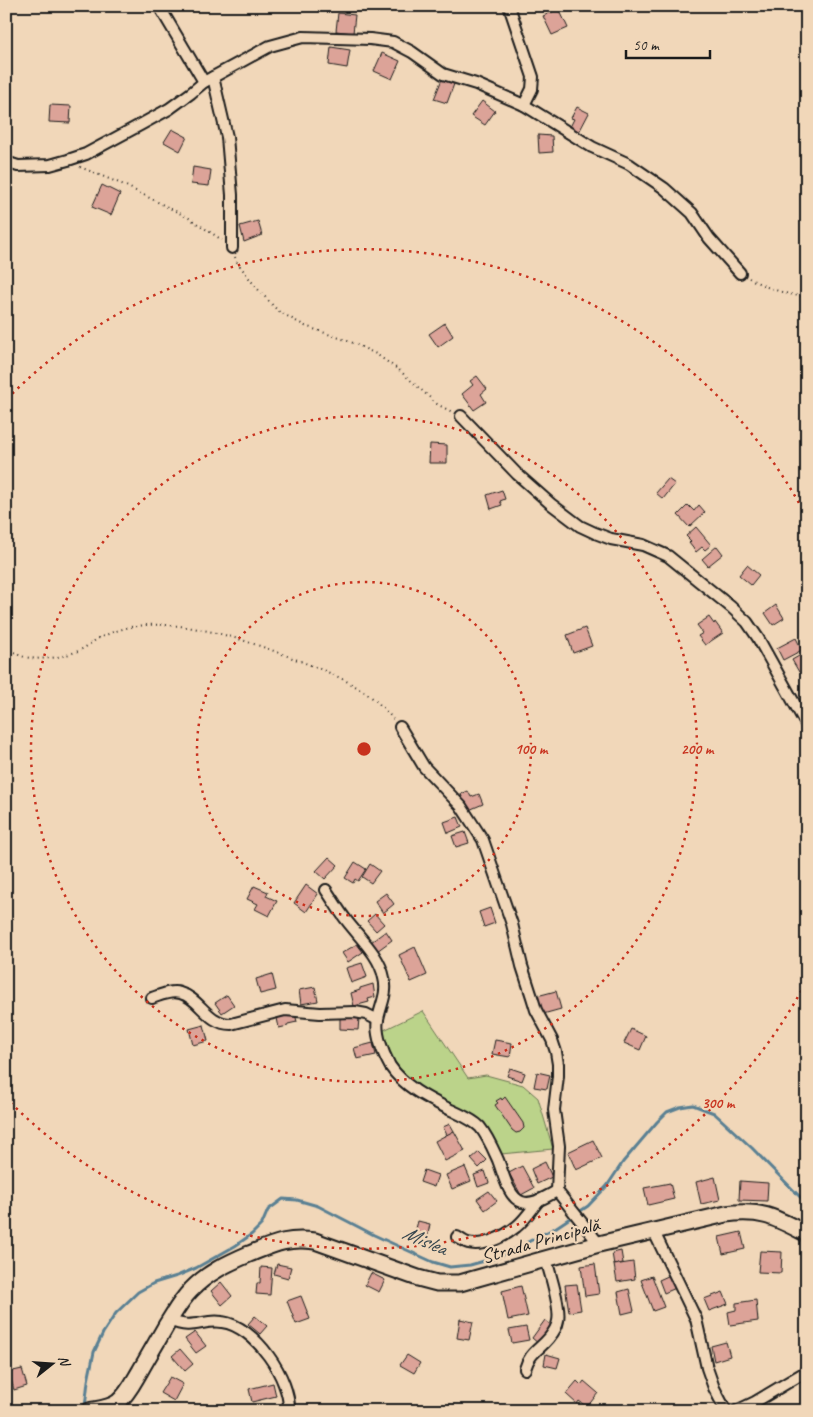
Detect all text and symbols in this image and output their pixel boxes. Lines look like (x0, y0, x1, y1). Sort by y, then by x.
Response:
scale bar (626, 28, 709, 60)
text: 50 m (633, 36, 660, 55)
centre of rings (355, 740, 373, 758)
text: 100 m (515, 740, 549, 759)
text: 200 m (681, 740, 715, 759)
text: 300 m (702, 1094, 736, 1113)
street label: Strada Principală (478, 1211, 604, 1269)
water label: Mislea (399, 1219, 453, 1262)
north arrow (28, 1340, 78, 1390)
text: N (55, 1354, 74, 1369)

